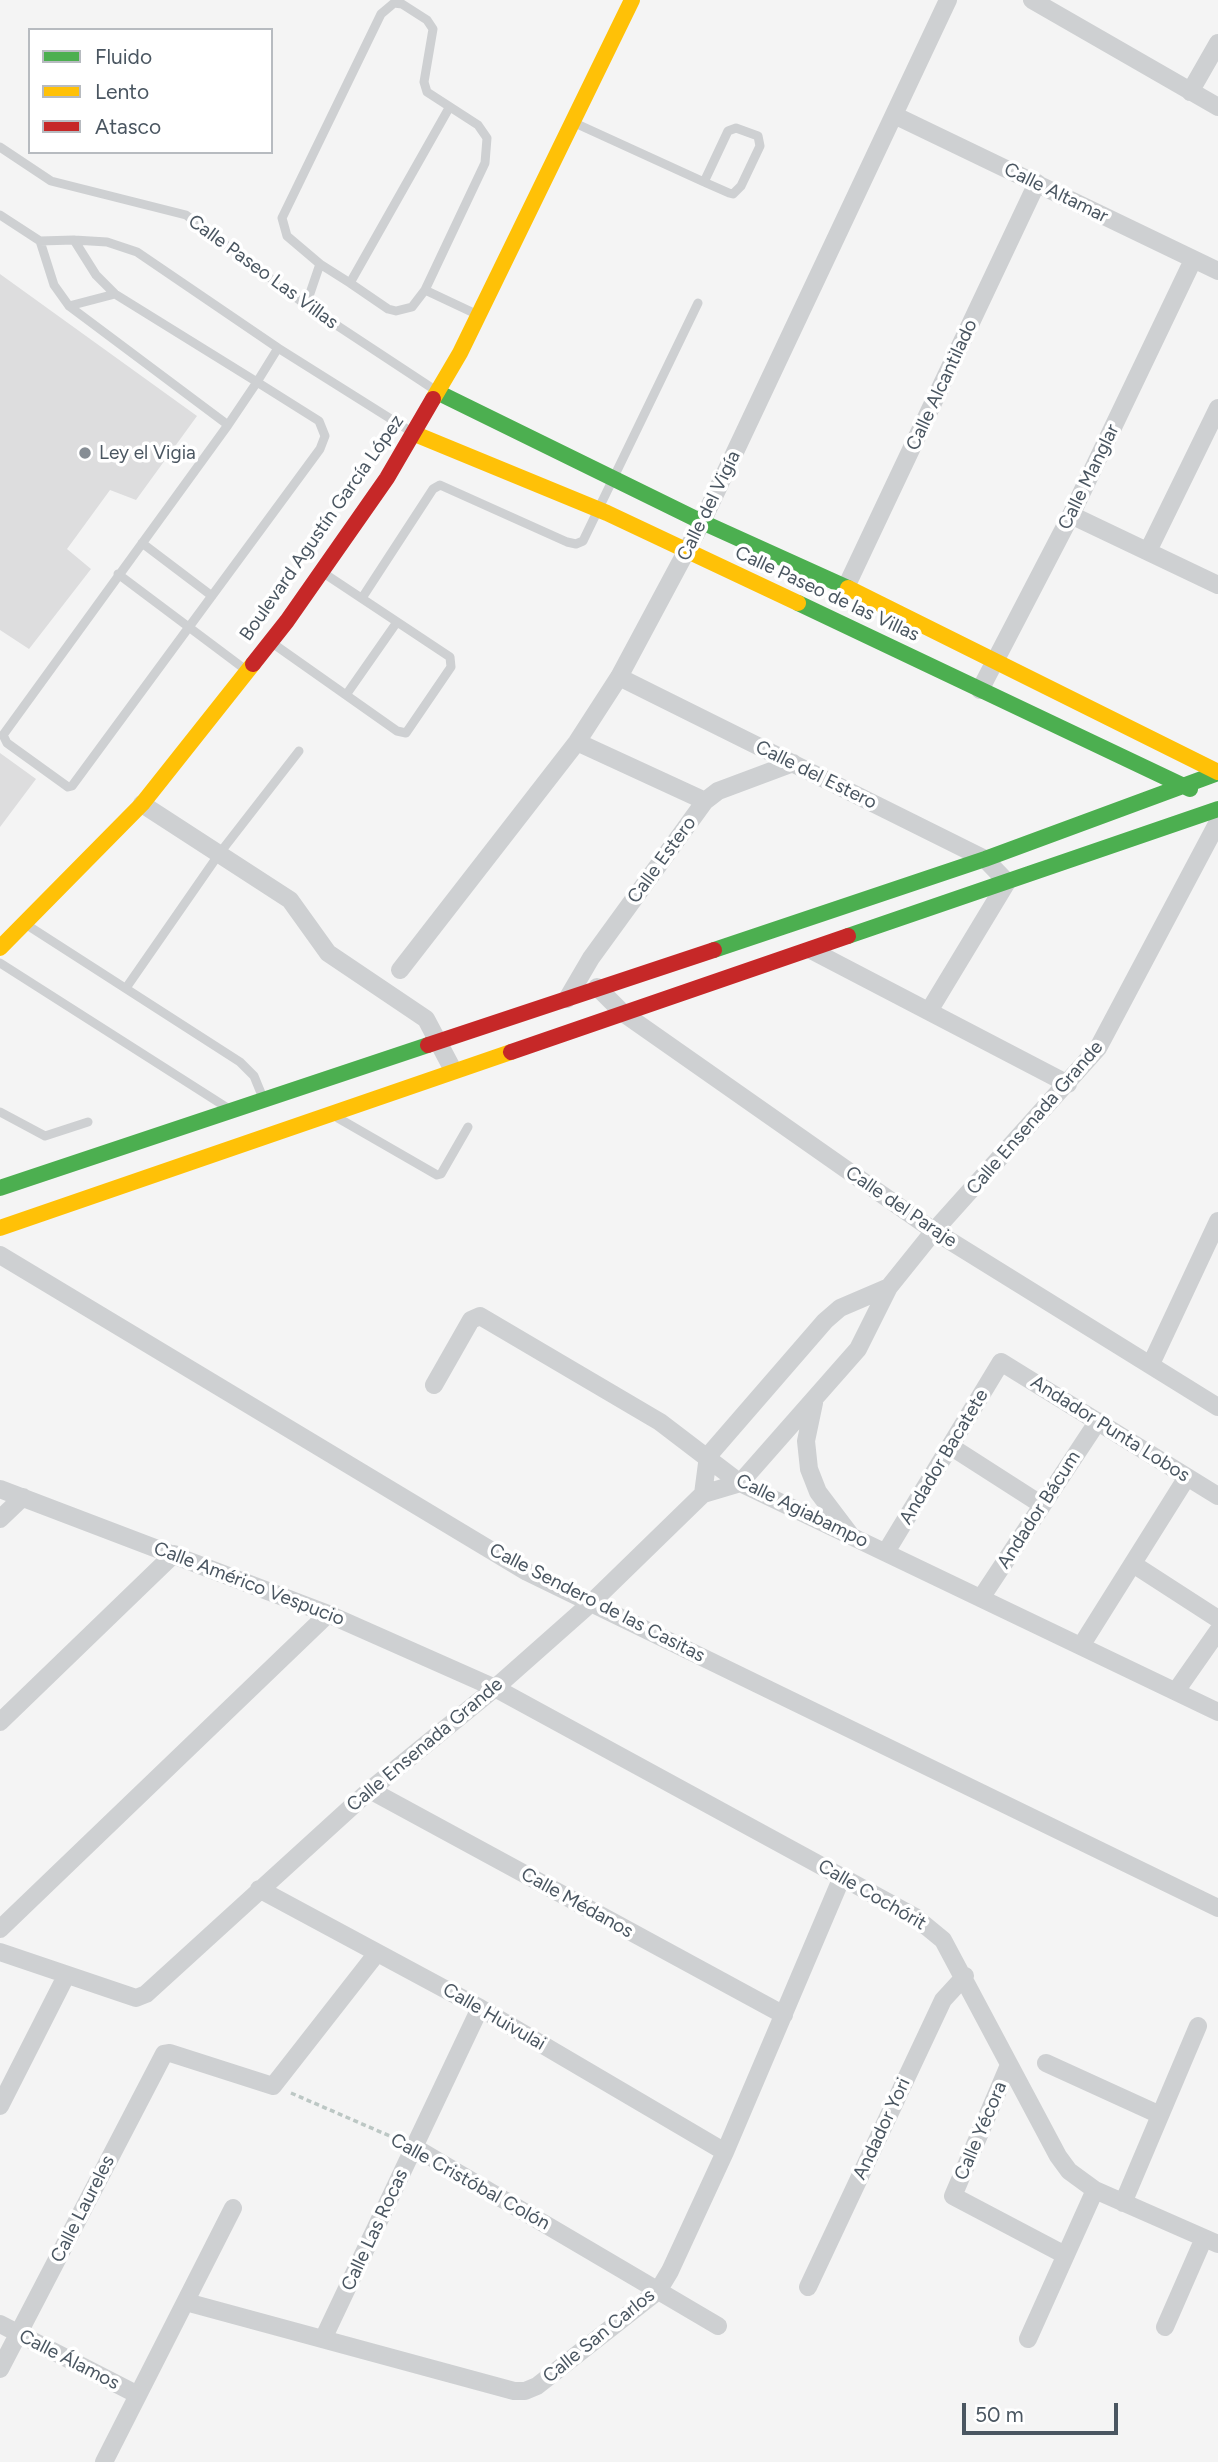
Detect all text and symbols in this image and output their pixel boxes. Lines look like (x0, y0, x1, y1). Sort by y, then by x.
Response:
legend (28, 28, 273, 154)
text: Fluido (95, 44, 152, 69)
text: Lento (95, 79, 149, 104)
text: Atasco (95, 114, 161, 139)
street label: Calle Altamar (1000, 158, 1112, 228)
street label: Calle Paseo Las Villas (184, 210, 342, 334)
street label: Calle Alcantilado (902, 316, 982, 454)
street label: Boulevard Agustín García López (235, 411, 409, 645)
street label: Calle Manglar (1054, 420, 1124, 534)
place label: Ley el Vigia (99, 442, 196, 464)
marker: Ley el Vigia (77, 445, 93, 461)
street label: Calle del Vigía (672, 447, 746, 565)
street label: Calle Paseo de las Villas (731, 541, 923, 647)
street label: Calle del Estero (752, 736, 880, 814)
street label: Calle Estero (623, 812, 701, 908)
street label: Calle Ensenada Grande (962, 1036, 1108, 1200)
street label: Calle del Paraje (841, 1161, 961, 1253)
street label: Andador Punta Lobos (1026, 1371, 1194, 1487)
street label: Andador Bacatete (895, 1385, 993, 1529)
street label: Andador Bácum (992, 1447, 1086, 1573)
street label: Calle Agiabampo (732, 1469, 872, 1553)
street label: Calle Américo Vespucio (151, 1537, 347, 1631)
street label: Calle Sendero de las Casitas (485, 1539, 709, 1667)
street label: Calle Ensenada Grande (342, 1673, 508, 1817)
street label: Calle Cochórit (814, 1855, 930, 1935)
street label: Calle Médanos (517, 1863, 637, 1943)
street label: Calle Huivulai (439, 1978, 549, 2056)
street label: Andador Yori (848, 2074, 916, 2184)
street label: Calle Yécora (950, 2078, 1012, 2184)
street label: Calle Cristóbal Colón (386, 2129, 554, 2235)
street label: Calle Laureles (46, 2152, 120, 2266)
street label: Calle Las Rocas (337, 2166, 413, 2294)
street label: Calle San Carlos (538, 2284, 660, 2388)
street label: Calle Álamos (15, 2325, 123, 2395)
scale bar (966, 2388, 1122, 2432)
text: 50 m (975, 2402, 1024, 2427)

